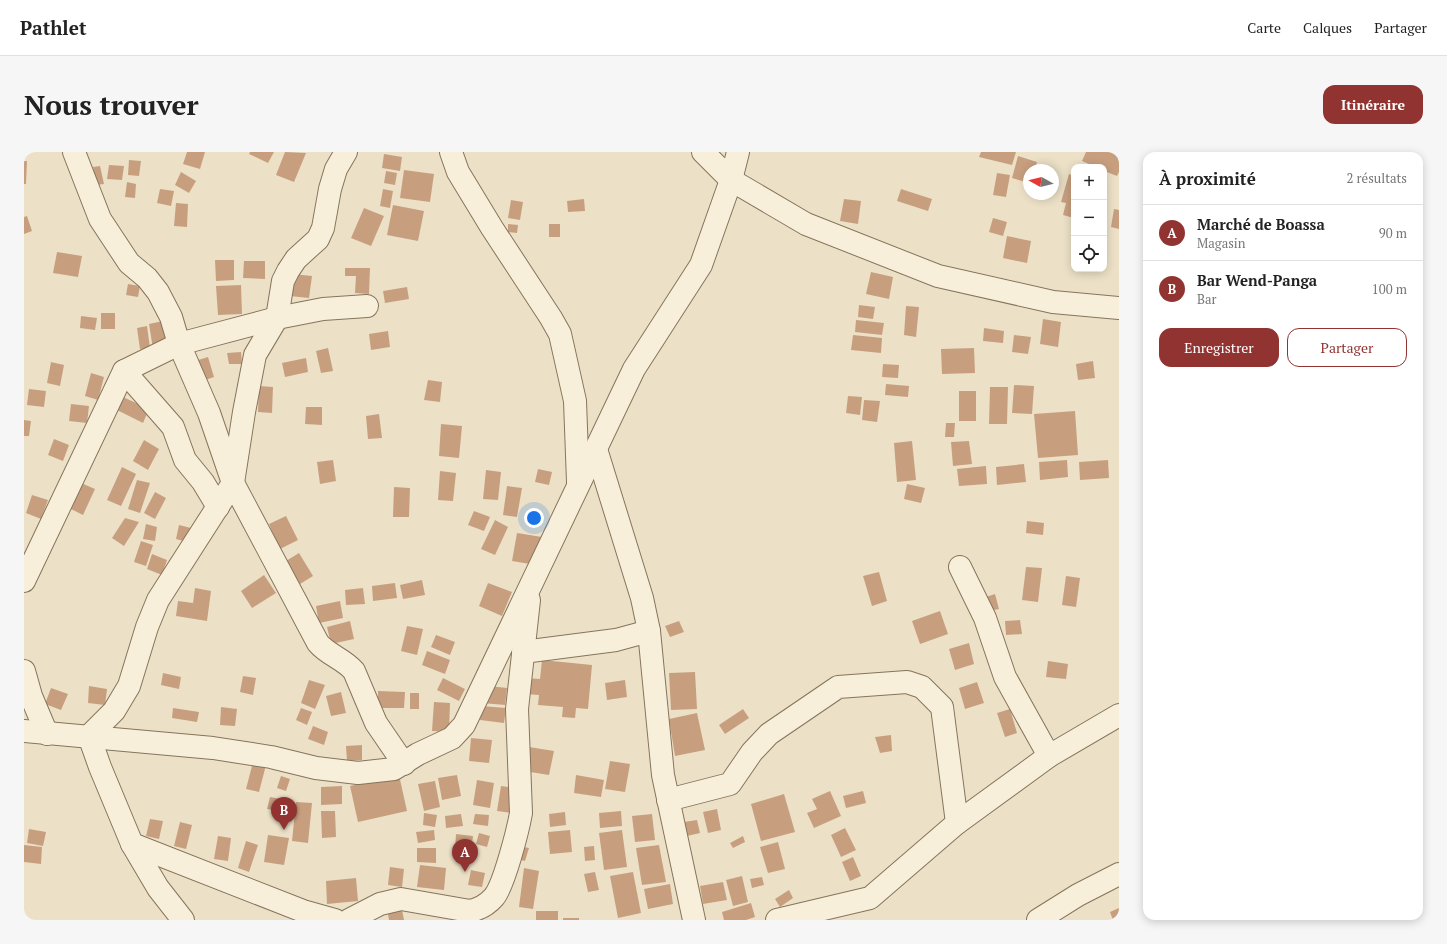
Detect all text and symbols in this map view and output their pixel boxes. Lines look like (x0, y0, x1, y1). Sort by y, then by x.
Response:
text: Pathlet (20, 15, 86, 40)
text: Carte (1247, 18, 1281, 37)
text: Calques (1303, 18, 1352, 37)
text: Partager (1374, 18, 1427, 37)
button: Itinéraire (1323, 85, 1423, 124)
text: Nous trouver (24, 86, 199, 123)
north arrow (1023, 164, 1059, 200)
map controls (1071, 164, 1107, 272)
button: + (1071, 164, 1107, 200)
text: À proximité (1159, 167, 1256, 190)
text: 2 résultats (1347, 169, 1407, 187)
button: − (1071, 200, 1107, 236)
text: Marché de Boassa (1197, 214, 1325, 234)
text: A (1167, 224, 1177, 242)
text: 90 m (1379, 224, 1407, 242)
text: Magasin (1197, 234, 1246, 252)
button: locate (1071, 236, 1107, 272)
text: Bar Wend-Panga (1197, 270, 1317, 290)
text: B (1168, 280, 1176, 298)
text: 100 m (1372, 280, 1407, 298)
text: Bar (1197, 290, 1217, 308)
button: Enregistrer (1159, 328, 1279, 367)
button: Partager (1287, 328, 1407, 367)
your location (524, 508, 544, 528)
pin: B (271, 797, 297, 830)
pin: A (452, 839, 478, 872)

